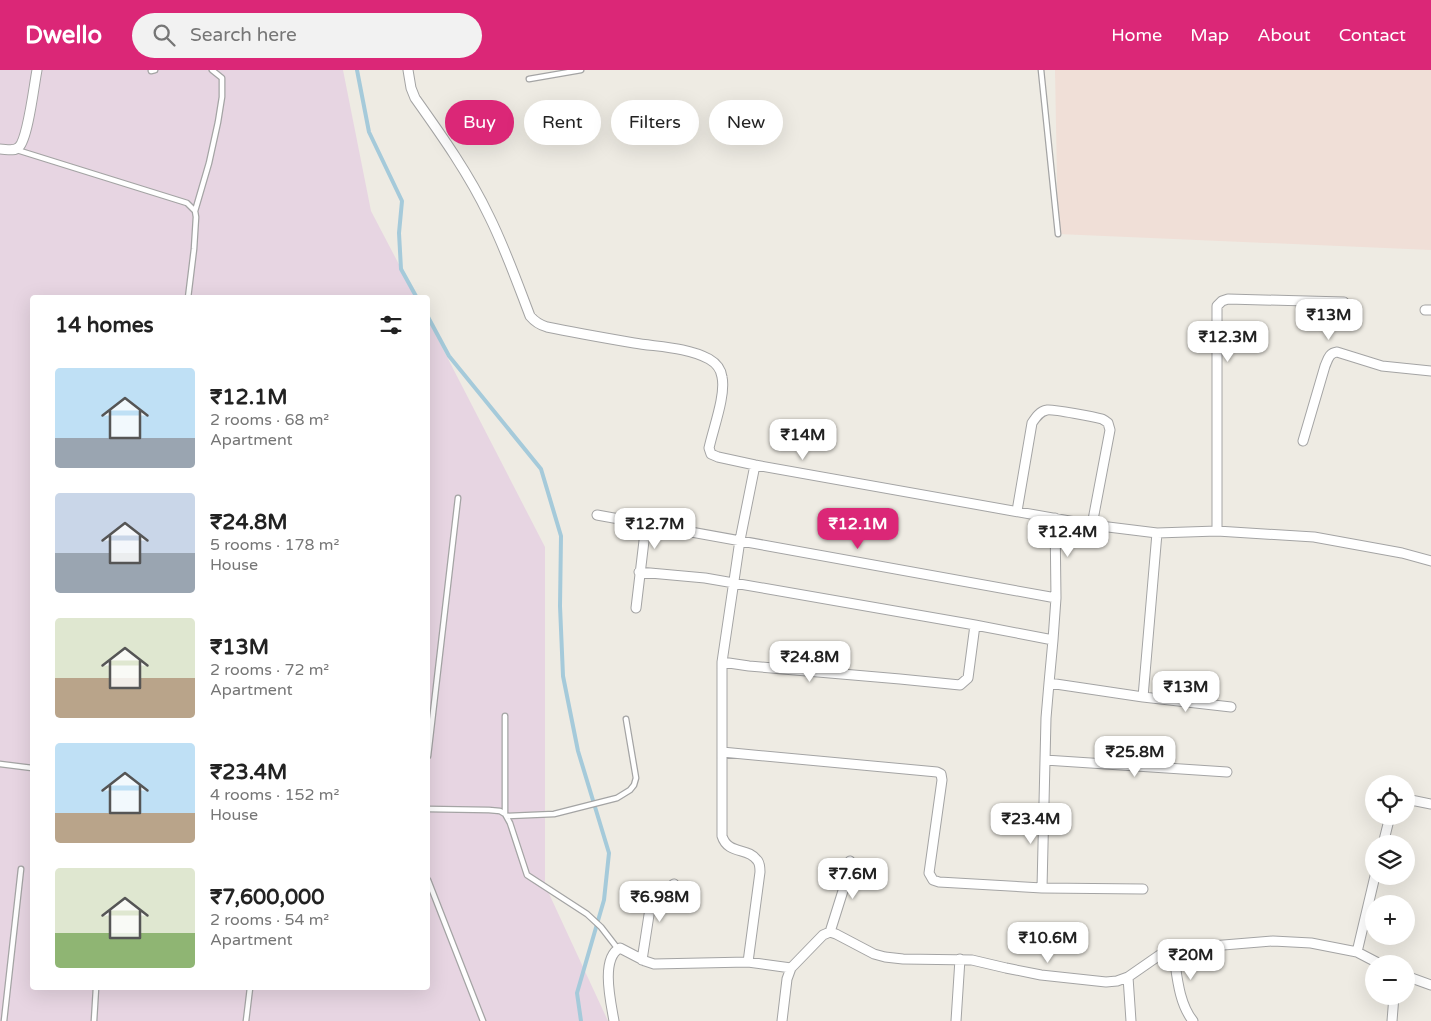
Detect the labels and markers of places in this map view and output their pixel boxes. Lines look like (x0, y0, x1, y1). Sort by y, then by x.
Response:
pin: ₹13M (1299, 298, 1359, 341)
pin: ₹12.3M (1187, 320, 1269, 363)
pin: ₹14M (773, 418, 833, 461)
pin: ₹12.7M (614, 508, 696, 550)
pin: ₹12.1M (817, 508, 899, 550)
pin: ₹12.4M (1027, 516, 1109, 558)
pin: ₹24.8M (769, 640, 851, 683)
pin: ₹13M (1156, 670, 1216, 713)
pin: ₹25.8M (1094, 736, 1176, 778)
pin: ₹23.4M (990, 802, 1072, 845)
pin: ₹7.6M (818, 858, 888, 900)
pin: ₹6.98M (619, 880, 701, 923)
pin: ₹10.6M (1007, 922, 1089, 964)
pin: ₹20M (1161, 938, 1221, 981)

